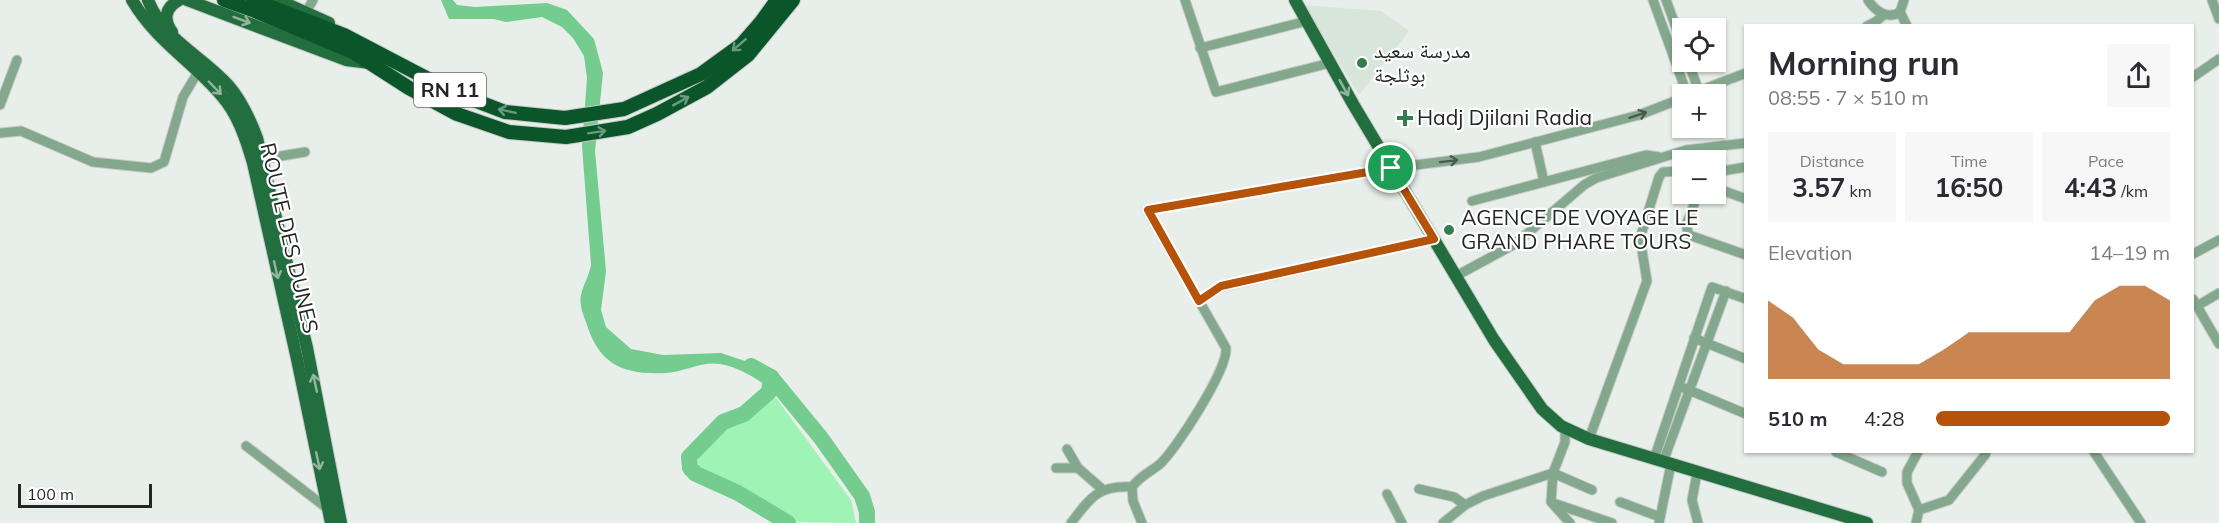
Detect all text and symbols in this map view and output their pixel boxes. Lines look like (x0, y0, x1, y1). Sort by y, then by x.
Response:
one-way arrow (232, 15, 251, 26)
map controls (1672, 18, 1726, 204)
button: locate (1672, 18, 1726, 72)
place label: مدرسة سعيد بوثلجة (1374, 37, 1470, 87)
one-way arrow (732, 38, 747, 52)
text: Morning run (1768, 42, 1960, 83)
button: share (2107, 44, 2170, 107)
marker: مدرسة سعيد بوثلجة (1355, 56, 1369, 70)
road number: RN 11 (414, 73, 486, 107)
one-way arrow (1339, 78, 1350, 96)
one-way arrow (207, 81, 222, 96)
button: + (1672, 84, 1726, 138)
text: 08:55 · 7 × 510 m (1768, 85, 1929, 110)
one-way arrow (672, 95, 689, 107)
place label: Hadj Djilani Radia (1417, 104, 1592, 130)
one-way arrow (498, 105, 517, 116)
one-way arrow (1628, 108, 1647, 119)
marker: Hadj Djilani Radia (1398, 111, 1412, 125)
one-way arrow (587, 126, 606, 137)
street label: ROUTE DES DUNES (255, 140, 325, 336)
pin (1365, 142, 1416, 193)
button: − (1672, 150, 1726, 204)
icon: arrive (1374, 151, 1407, 184)
text: Distance (1800, 151, 1864, 171)
text: Time (1951, 151, 1987, 171)
text: Pace (2088, 151, 2124, 171)
one-way arrow (1438, 155, 1458, 166)
text: 3.57 (1792, 171, 1845, 204)
text: 16:50 (1935, 171, 2003, 204)
text: 4:43 (2064, 171, 2117, 204)
text: km (1845, 181, 1872, 201)
text: /km (2117, 181, 2148, 201)
place label: AGENCE DE VOYAGE LE GRAND PHARE TOURS (1461, 204, 1698, 254)
marker: AGENCE DE VOYAGE LE GRAND PHARE TOURS (1442, 223, 1456, 237)
text: Elevation (1768, 240, 1853, 265)
text: 14–19 m (2089, 240, 2170, 265)
one-way arrow (271, 261, 283, 280)
one-way arrow (308, 374, 320, 393)
text: 510 m (1768, 406, 1827, 431)
text: 4:28 (1864, 406, 1905, 431)
one-way arrow (313, 450, 324, 470)
scale bar (18, 481, 152, 508)
text: 100 m (27, 484, 74, 504)

